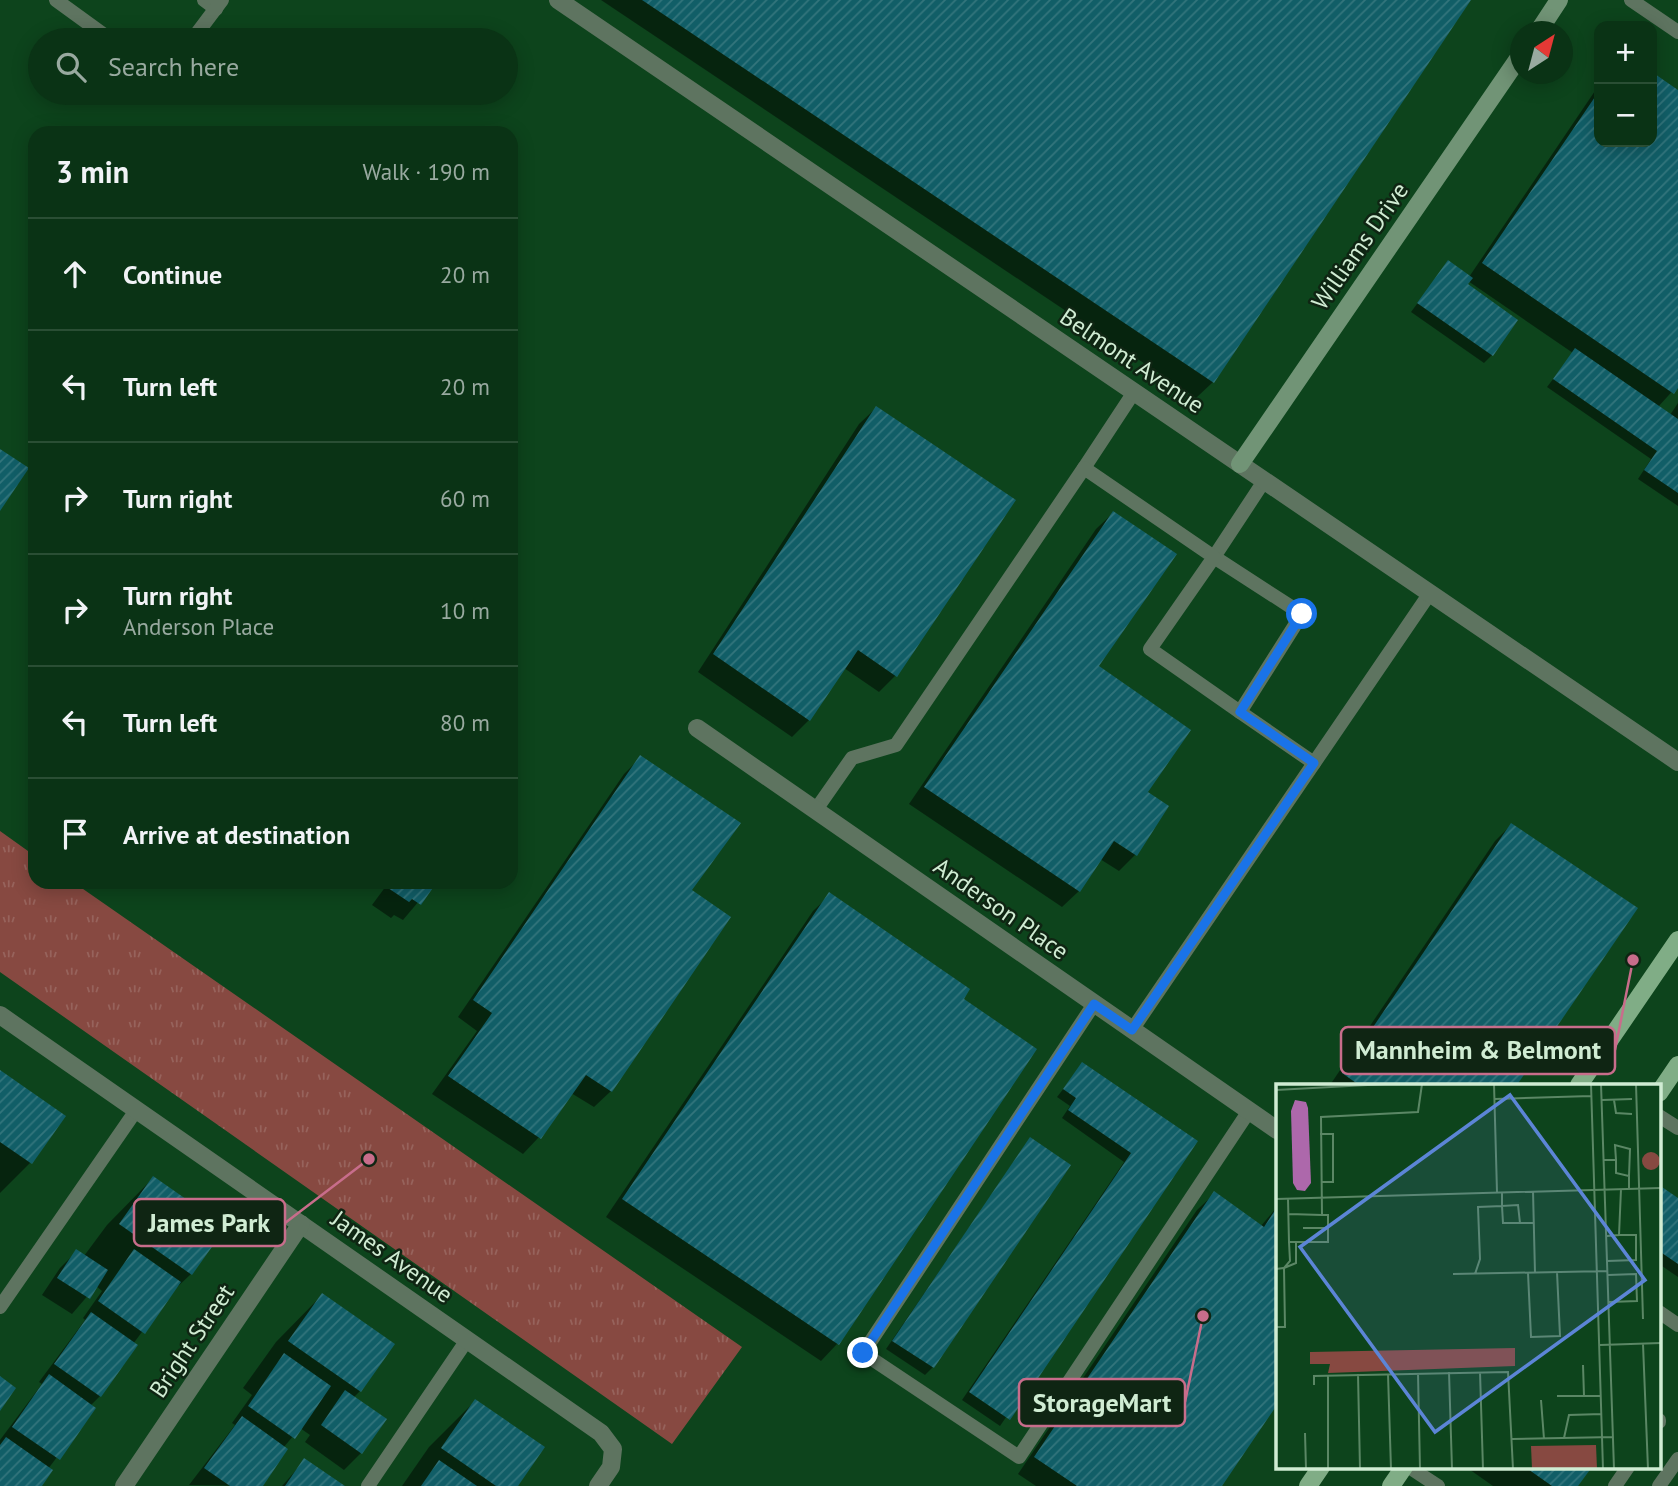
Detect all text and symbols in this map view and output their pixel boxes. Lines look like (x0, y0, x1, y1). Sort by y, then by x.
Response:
north arrow (1510, 21, 1573, 84)
map controls (1594, 21, 1657, 147)
button: + (1594, 21, 1657, 84)
search box (28, 28, 518, 105)
icon: search (52, 48, 90, 86)
text: Search here (108, 50, 239, 83)
button: − (1594, 84, 1657, 147)
text: 3 min (56, 152, 129, 191)
text: Walk · 190 m (363, 157, 490, 186)
street label: Williams Drive (1304, 176, 1415, 315)
icon: ahead (56, 255, 94, 293)
text: Continue (123, 258, 222, 291)
text: 20 m (440, 260, 490, 289)
street label: Belmont Avenue (1054, 301, 1210, 420)
icon: left (56, 367, 94, 405)
text: Turn left (123, 370, 217, 403)
text: 20 m (440, 372, 490, 401)
icon: right (56, 479, 94, 517)
text: Turn right (123, 482, 232, 515)
text: 60 m (440, 484, 490, 513)
text: Turn right (123, 579, 232, 612)
icon: right (56, 591, 94, 629)
text: 10 m (440, 596, 490, 625)
route start (1286, 598, 1317, 629)
text: Anderson Place (123, 612, 274, 641)
icon: left (56, 703, 94, 741)
text: Turn left (123, 706, 217, 739)
text: 80 m (440, 708, 490, 737)
icon: arrive (56, 815, 94, 853)
text: Arrive at destination (123, 818, 350, 851)
street label: Anderson Place (928, 851, 1075, 967)
callout: Mannheim & Belmont (1341, 1027, 1615, 1074)
text: Mannheim & Belmont (1355, 1033, 1601, 1066)
inset map (1276, 1084, 1660, 1468)
callout: James Park (134, 1199, 285, 1246)
street label: James Avenue (325, 1203, 459, 1310)
text: James Park (147, 1206, 270, 1239)
street label: Bright Street (142, 1278, 241, 1403)
route end (847, 1337, 878, 1368)
callout: StorageMart (1019, 1379, 1185, 1426)
text: StorageMart (1033, 1386, 1171, 1419)

